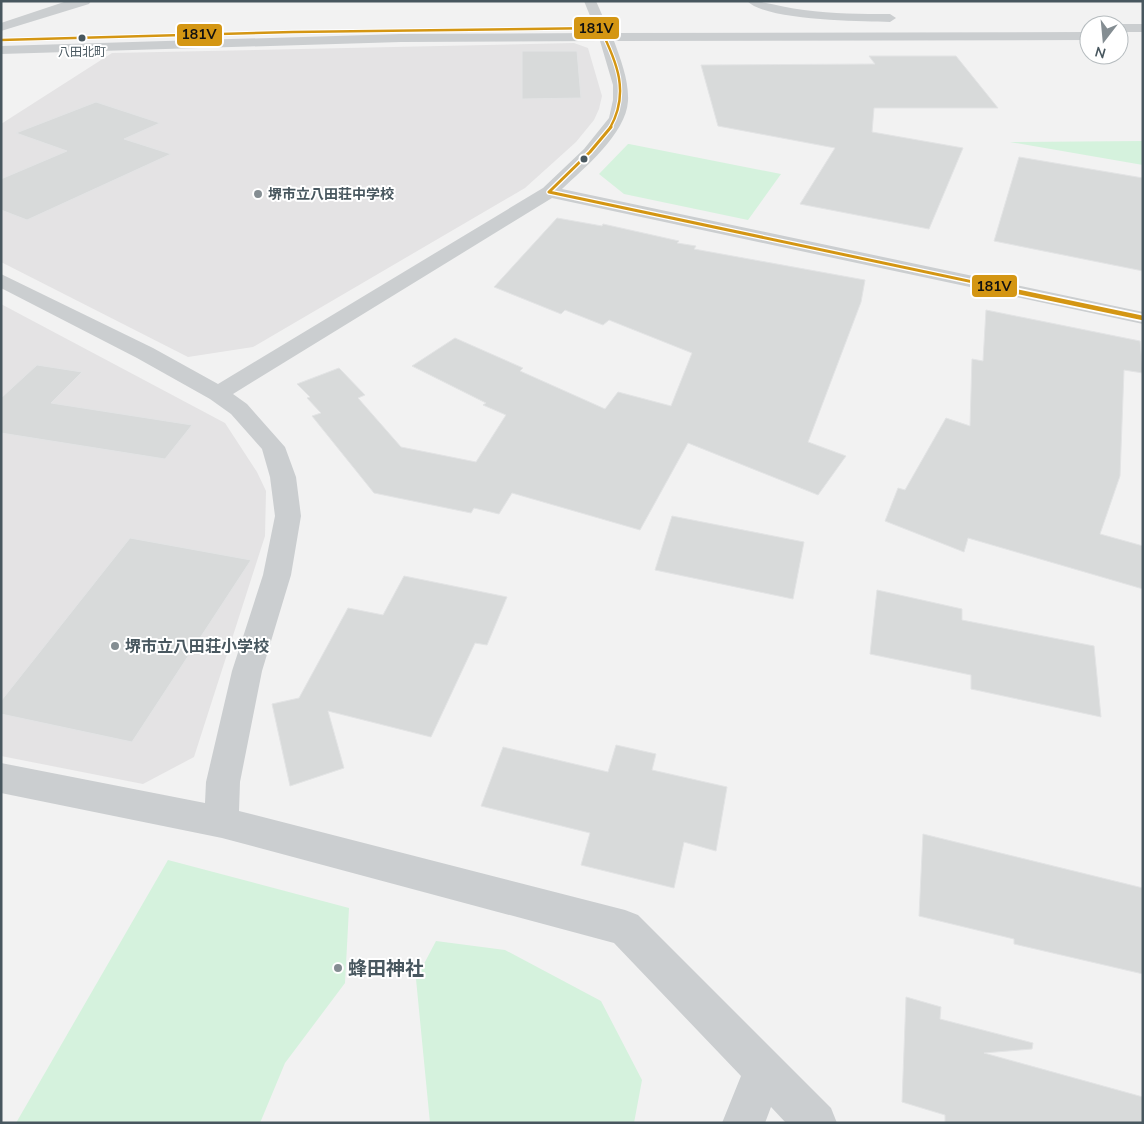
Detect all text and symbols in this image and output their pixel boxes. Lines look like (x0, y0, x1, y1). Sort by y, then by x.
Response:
north arrow (1079, 15, 1129, 65)
line badge: 181V (573, 16, 620, 40)
text: 181V (578, 19, 615, 38)
line badge: 181V (176, 23, 223, 47)
text: 181V (181, 25, 218, 44)
marker: 八田北町 (77, 33, 87, 43)
text: N (1093, 41, 1108, 63)
place label: 八田北町 (58, 44, 106, 60)
unlabelled marker (579, 154, 589, 164)
place label: 堺市立八田荘中学校 (268, 185, 394, 204)
marker: 堺市立八田荘中学校 (252, 188, 264, 200)
line badge: 181V (971, 274, 1018, 298)
text: 181V (976, 277, 1013, 296)
place label: 堺市立八田荘小学校 (125, 636, 269, 658)
marker: 堺市立八田荘小学校 (109, 640, 121, 652)
place label: 蜂田神社 (348, 956, 424, 982)
marker: 蜂田神社 (332, 962, 344, 974)

